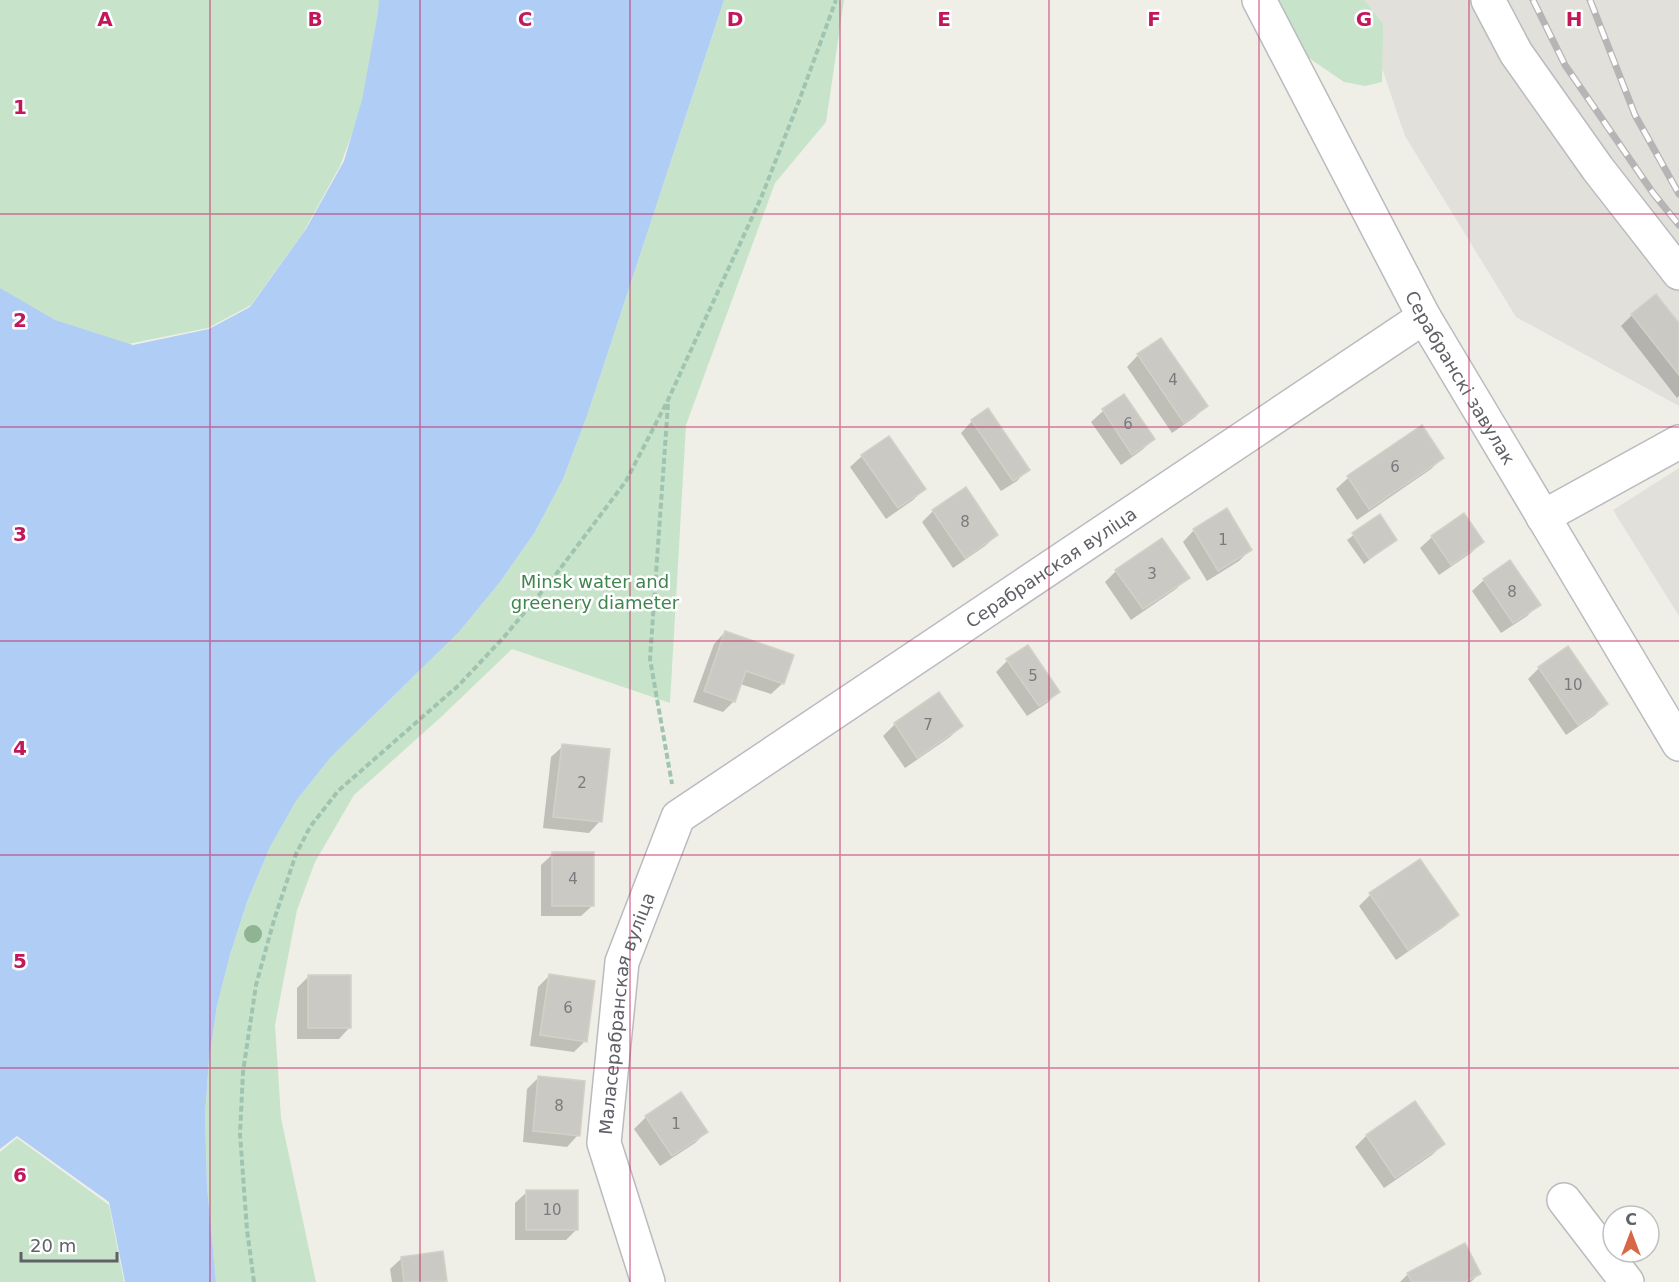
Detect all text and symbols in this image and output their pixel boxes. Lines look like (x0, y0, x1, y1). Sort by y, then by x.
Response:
text: A (97, 7, 113, 31)
text: B (307, 7, 323, 31)
text: C (518, 7, 532, 31)
text: D (727, 7, 743, 31)
text: E (937, 7, 951, 31)
text: F (1147, 7, 1161, 31)
text: G (1356, 7, 1372, 31)
text: H (1566, 7, 1582, 31)
text: 1 (13, 95, 27, 119)
street label: Серабранскі завулак (1402, 287, 1520, 468)
text: 2 (13, 308, 27, 332)
house number: 4 (1168, 371, 1178, 389)
house number: 6 (1123, 415, 1133, 433)
house number: 6 (1390, 458, 1400, 476)
street label: Серабранская вуліца (962, 502, 1140, 632)
house number: 8 (960, 513, 970, 531)
text: 3 (13, 522, 27, 546)
house number: 1 (1218, 531, 1228, 549)
house number: 3 (1147, 565, 1157, 583)
park label: Minsk water and greenery diameter (511, 571, 680, 613)
house number: 8 (1507, 583, 1517, 601)
house number: 5 (1028, 667, 1038, 685)
house number: 10 (1563, 676, 1583, 694)
house number: 7 (923, 716, 933, 734)
text: 4 (13, 736, 27, 760)
house number: 2 (577, 774, 587, 792)
house number: 4 (568, 870, 578, 888)
street label: Маласерабранская вуліца (594, 889, 658, 1136)
text: 5 (13, 949, 27, 973)
house number: 6 (563, 999, 573, 1017)
house number: 8 (554, 1097, 564, 1115)
house number: 1 (671, 1115, 681, 1133)
text: 6 (13, 1163, 27, 1187)
house number: 10 (542, 1201, 562, 1219)
north arrow (1601, 1204, 1661, 1264)
text: С (1625, 1210, 1637, 1229)
scale bar (21, 1225, 117, 1263)
text: 20 m (30, 1235, 76, 1256)

